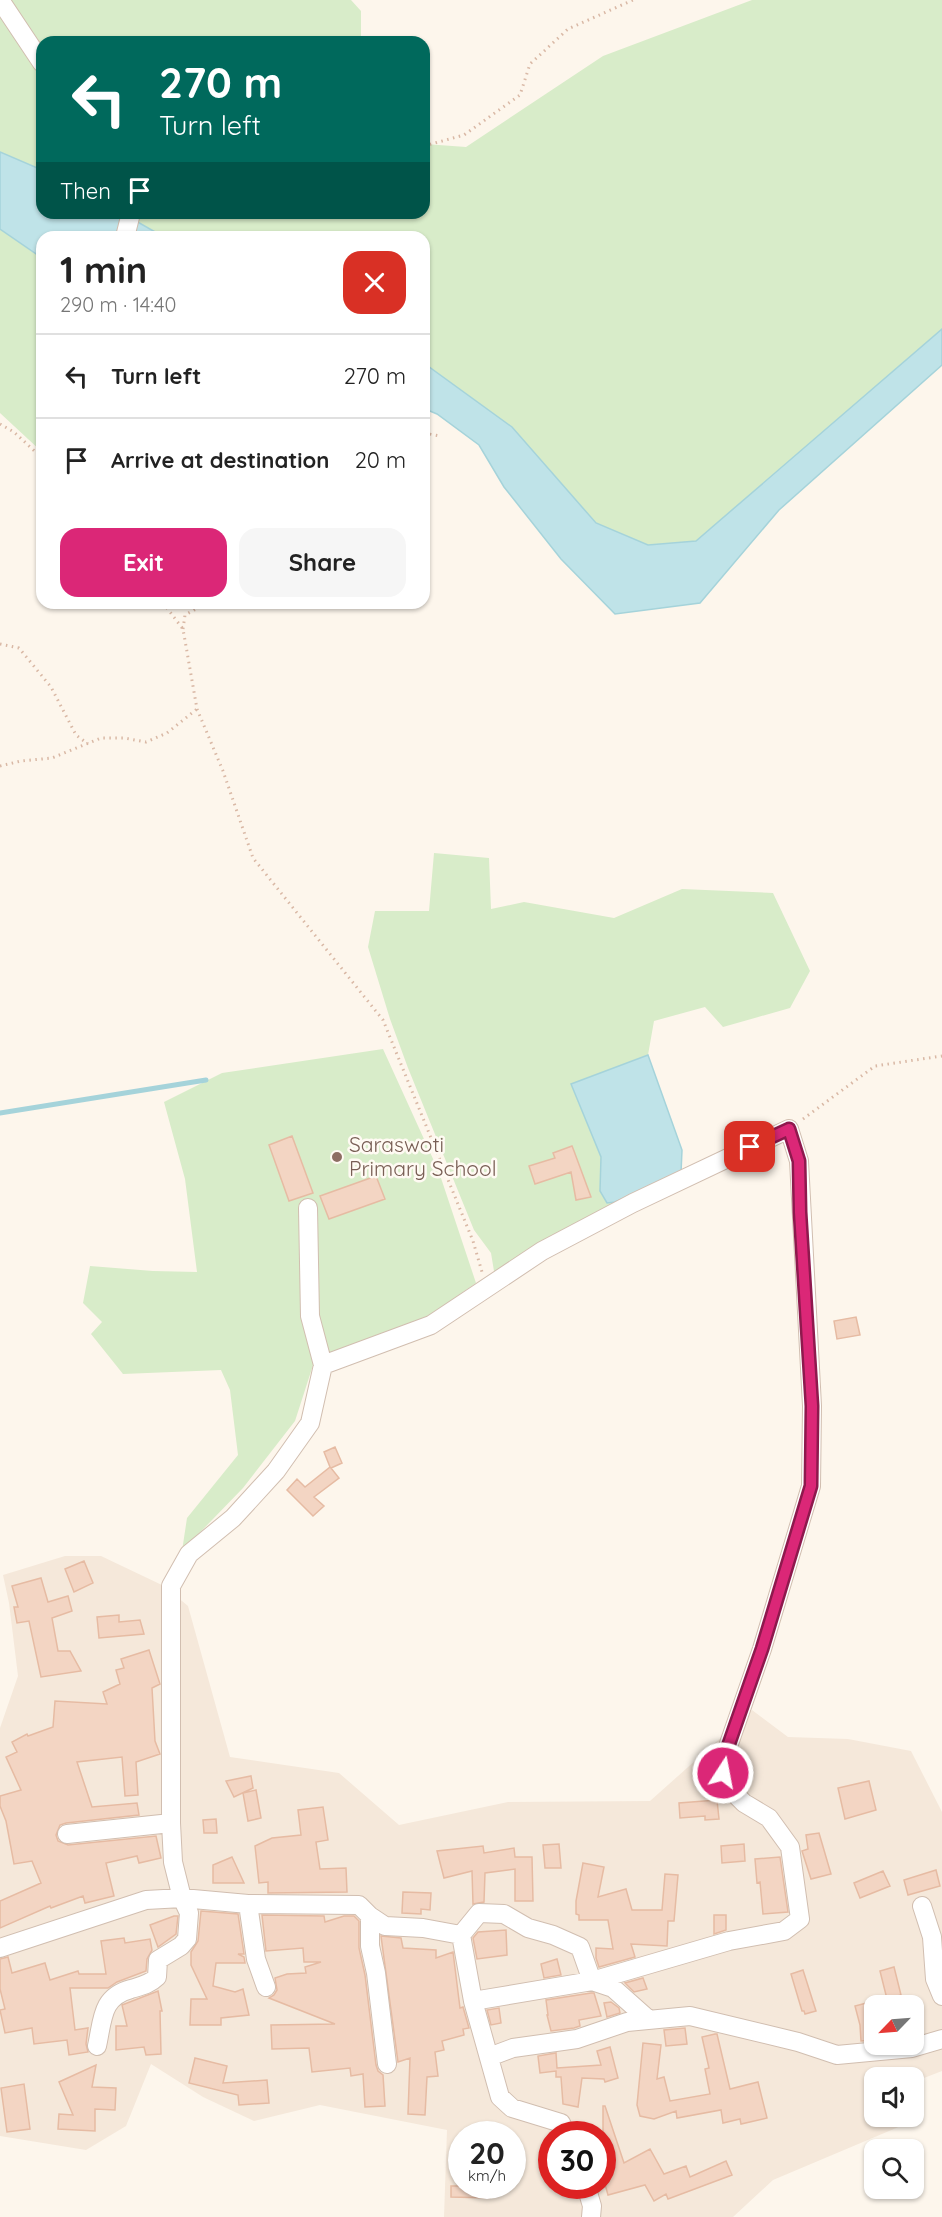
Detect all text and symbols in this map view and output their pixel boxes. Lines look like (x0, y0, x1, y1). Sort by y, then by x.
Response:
text: 270 m (159, 56, 282, 109)
icon: left (60, 60, 138, 138)
text: Turn left (159, 108, 261, 142)
icon: arrive (123, 174, 156, 207)
text: Then (60, 177, 111, 205)
text: 1 min (60, 247, 147, 292)
button: close (343, 251, 406, 314)
text: 290 m · 14:40 (60, 292, 176, 317)
icon: left (60, 360, 93, 393)
text: Turn left (111, 362, 201, 390)
text: 270 m (344, 362, 406, 390)
icon: arrive (60, 444, 93, 477)
text: Arrive at destination (111, 446, 329, 474)
text: 20 m (355, 446, 406, 474)
button: Exit (60, 528, 227, 597)
button: Share (239, 528, 406, 597)
pin (724, 1121, 775, 1172)
icon: arrive (733, 1130, 766, 1163)
place label: Saraswoti Primary School (349, 1131, 497, 1181)
marker: Saraswoti Primary School (330, 1150, 344, 1164)
position arrow (691, 1741, 755, 1805)
north arrow (864, 1995, 924, 2055)
map controls (864, 1995, 924, 2199)
button: sound (864, 2067, 924, 2127)
speed limit sign: 30 (538, 2121, 616, 2199)
text: 20 (469, 2134, 505, 2172)
button: search (864, 2139, 924, 2199)
text: km/h (468, 2166, 506, 2185)

